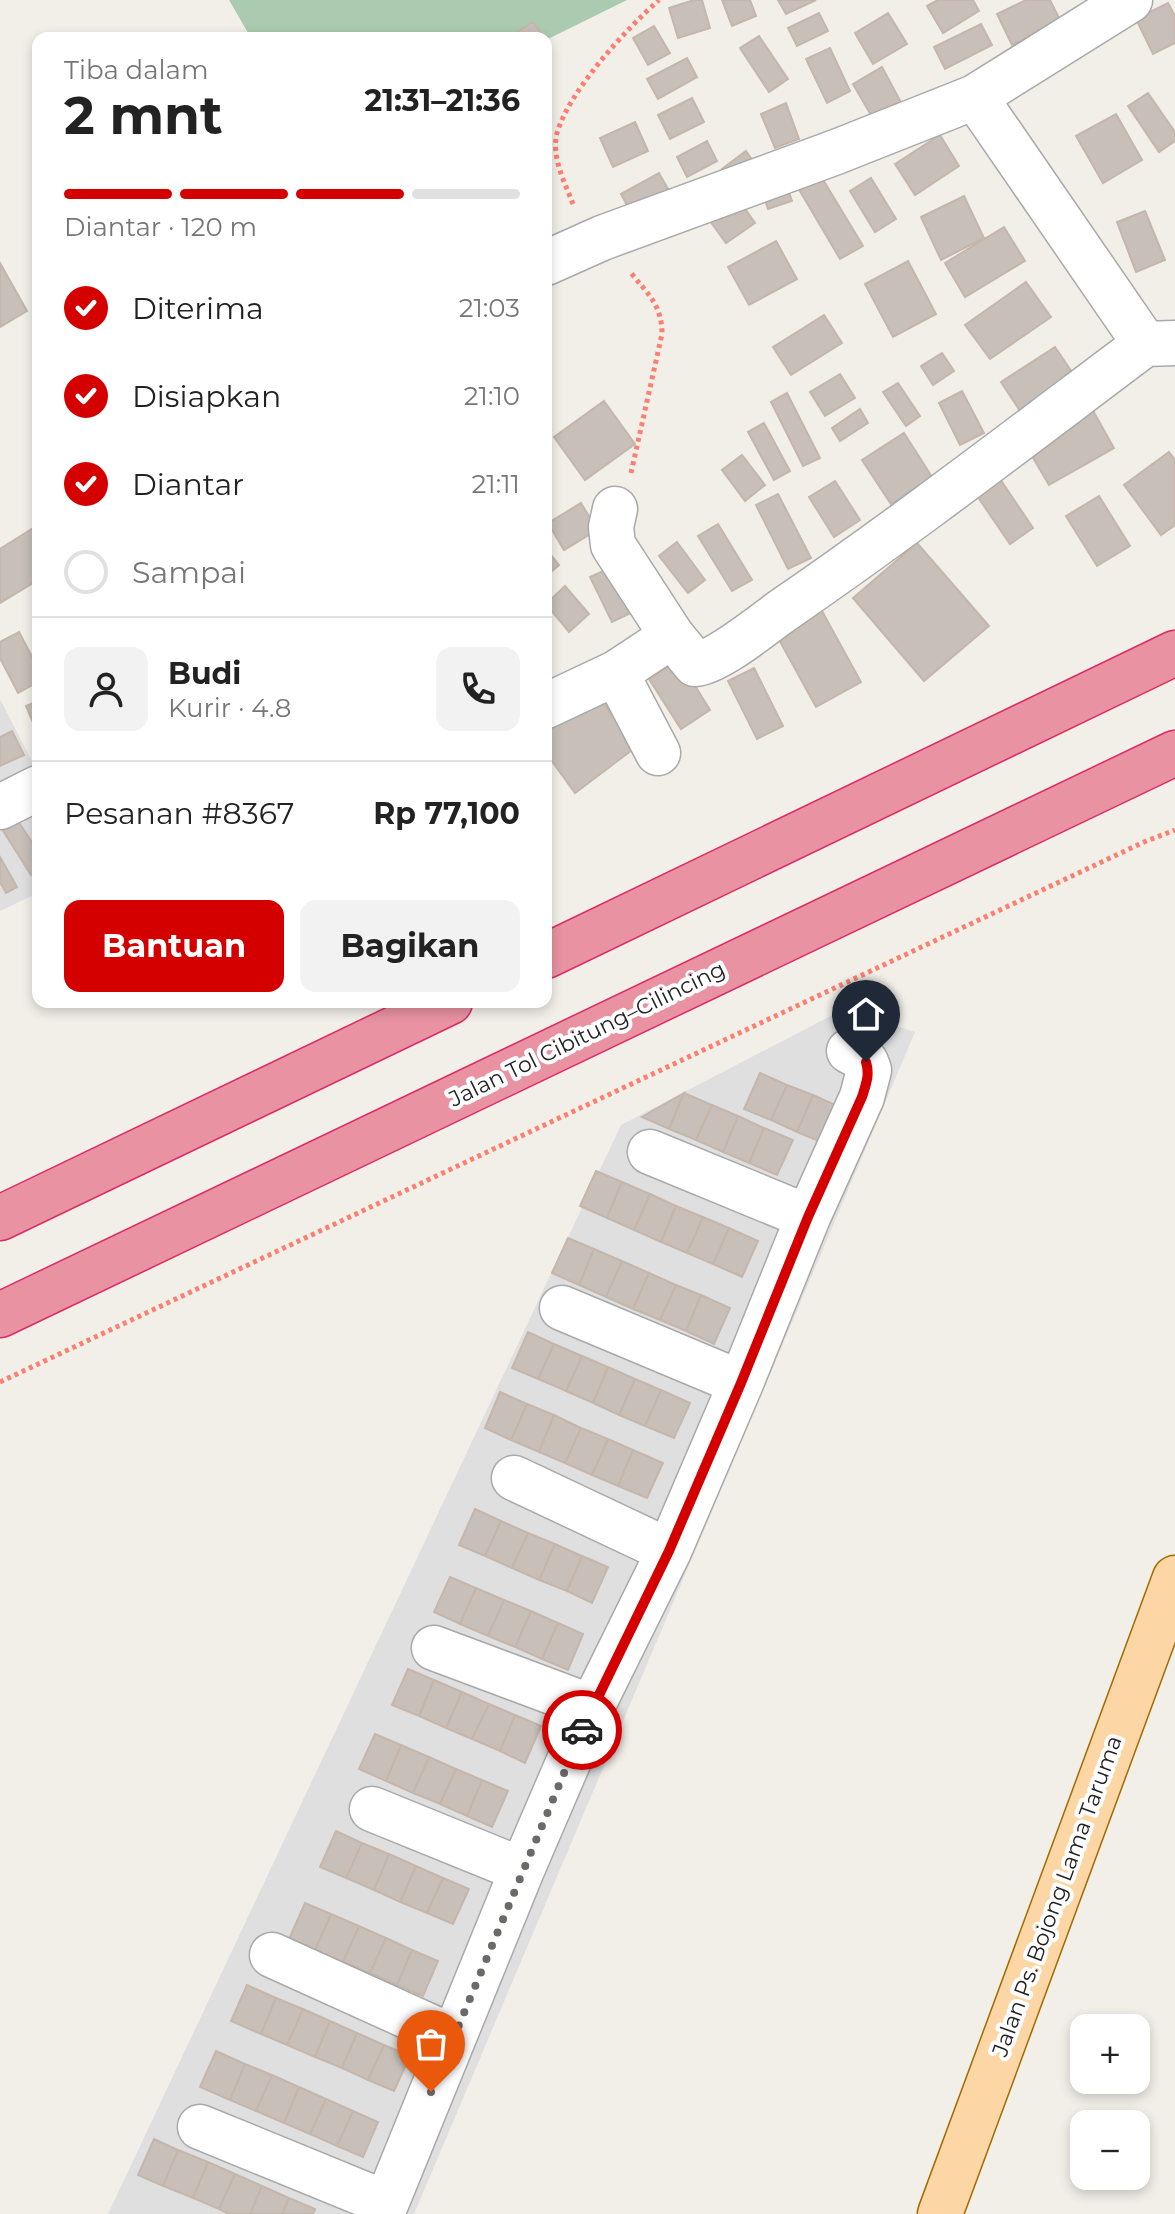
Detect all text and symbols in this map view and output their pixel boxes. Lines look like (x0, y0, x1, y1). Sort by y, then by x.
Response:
text: Tiba dalam (64, 54, 209, 86)
text: 21:31–21:36 (364, 82, 520, 119)
text: 2 mnt (64, 84, 223, 147)
text: Diantar · 120 m (64, 211, 257, 243)
icon: check (64, 286, 108, 330)
text: Diterima (132, 290, 264, 327)
text: 21:03 (459, 292, 520, 324)
icon: check (64, 374, 108, 418)
text: Disiapkan (132, 378, 281, 415)
text: 21:10 (464, 380, 520, 412)
icon: check (64, 462, 108, 506)
text: Diantar (132, 466, 244, 503)
text: 21:11 (472, 468, 520, 500)
text: Sampai (132, 554, 246, 591)
button: person (64, 647, 148, 731)
button: phone (436, 647, 520, 731)
text: Budi (168, 655, 241, 692)
text: Kurir · 4.8 (168, 692, 291, 724)
text: Pesanan #8367 (64, 795, 294, 832)
text: Rp 77,100 (373, 795, 520, 832)
button: Bantuan (64, 900, 284, 992)
button: Bagikan (300, 900, 520, 992)
street label: Jalan Tol Cibitung–Cilincing (444, 955, 729, 1113)
pin (832, 980, 900, 1062)
icon: home (844, 992, 888, 1036)
courier (542, 1690, 622, 1770)
icon: car (560, 1708, 604, 1752)
street label: Jalan Ps. Bojong Lama Taruma (986, 1732, 1128, 2061)
pin (397, 2010, 465, 2092)
map controls (1070, 2014, 1150, 2190)
button: + (1070, 2014, 1150, 2094)
icon: bag (409, 2022, 453, 2066)
button: − (1070, 2110, 1150, 2190)

